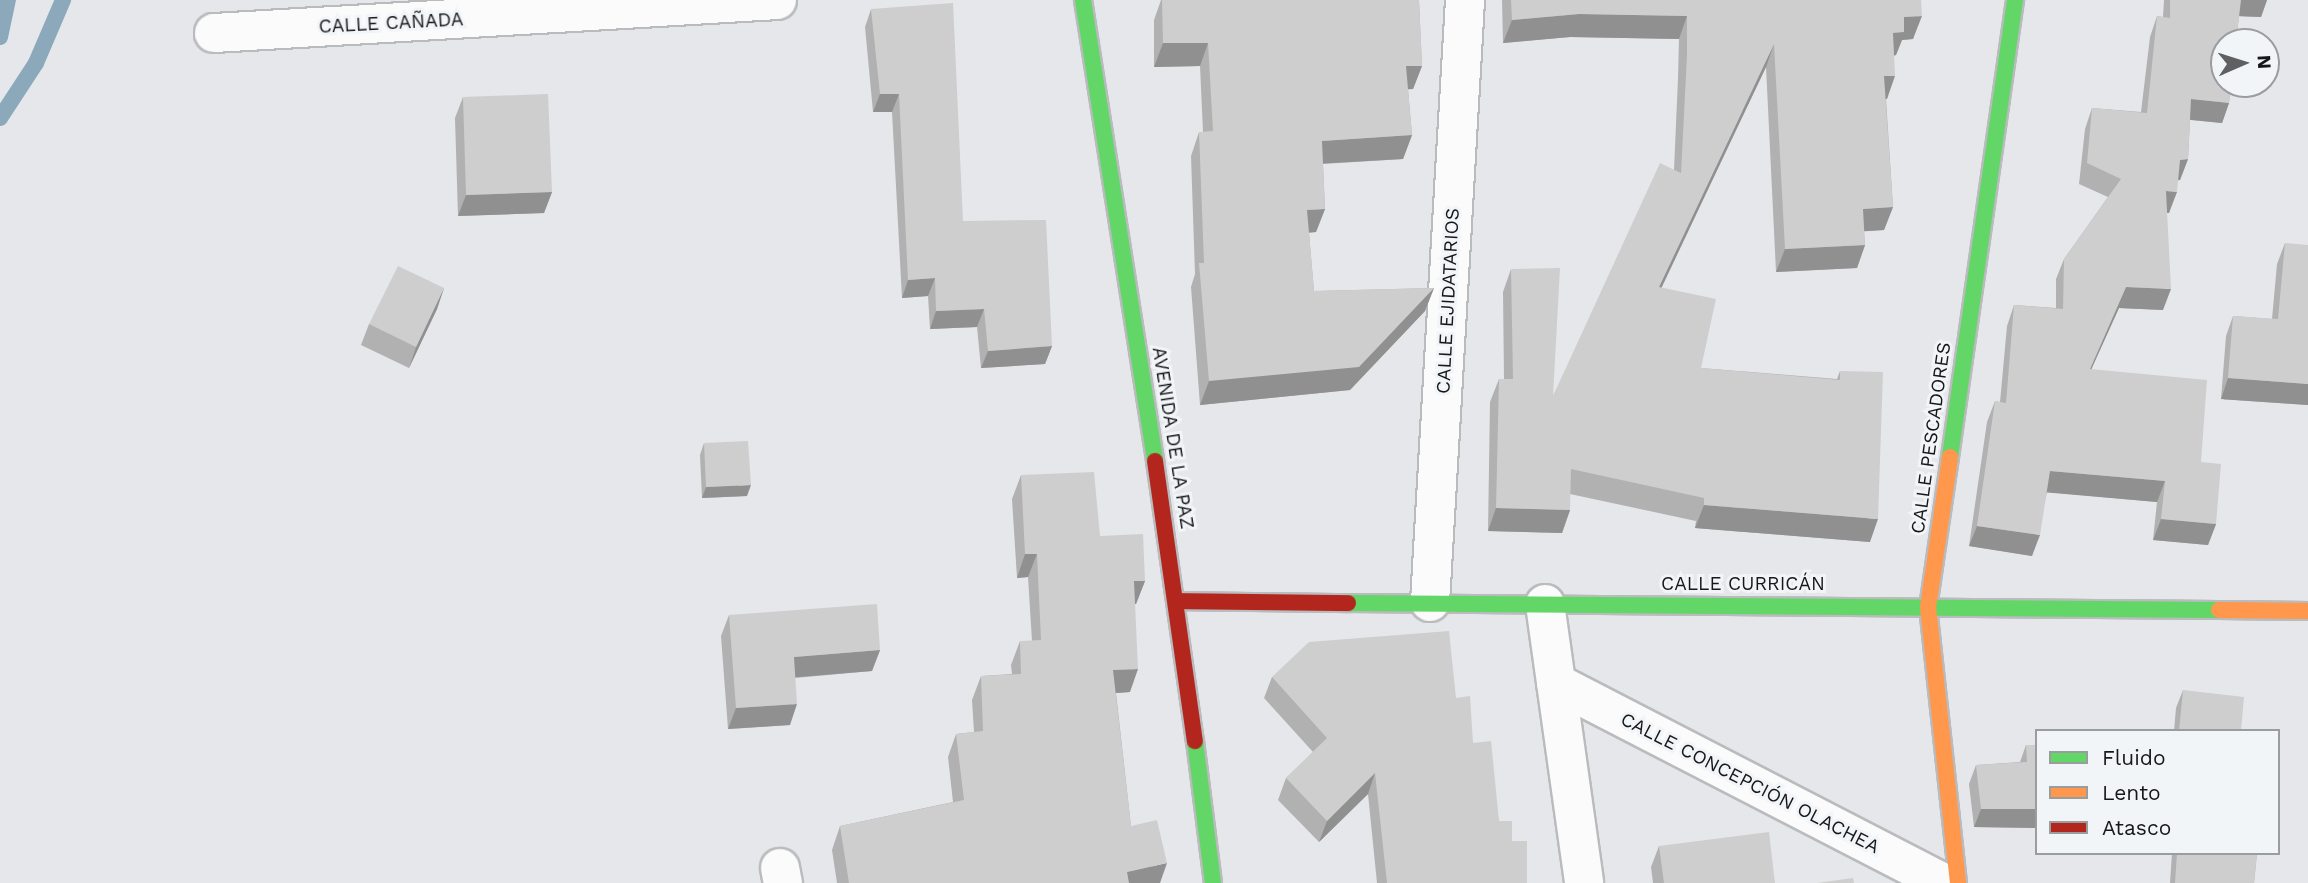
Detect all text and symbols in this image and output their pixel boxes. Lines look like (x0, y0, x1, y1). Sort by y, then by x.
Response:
street label: CALLE CAÑADA (318, 8, 464, 38)
north arrow (2210, 28, 2280, 98)
text: N (2253, 54, 2276, 70)
street label: CALLE EJIDATARIOS (1432, 207, 1464, 395)
street label: CALLE PESCADORES (1906, 341, 1956, 535)
street label: AVENIDA DE LA PAZ (1147, 345, 1199, 531)
street label: CALLE CURRICÁN (1661, 573, 1825, 595)
street label: CALLE CONCEPCIÓN OLACHEA (1617, 708, 1883, 858)
legend (2035, 729, 2280, 855)
text: Fluido (2102, 745, 2166, 770)
text: Lento (2102, 780, 2161, 805)
text: Atasco (2102, 815, 2171, 840)

